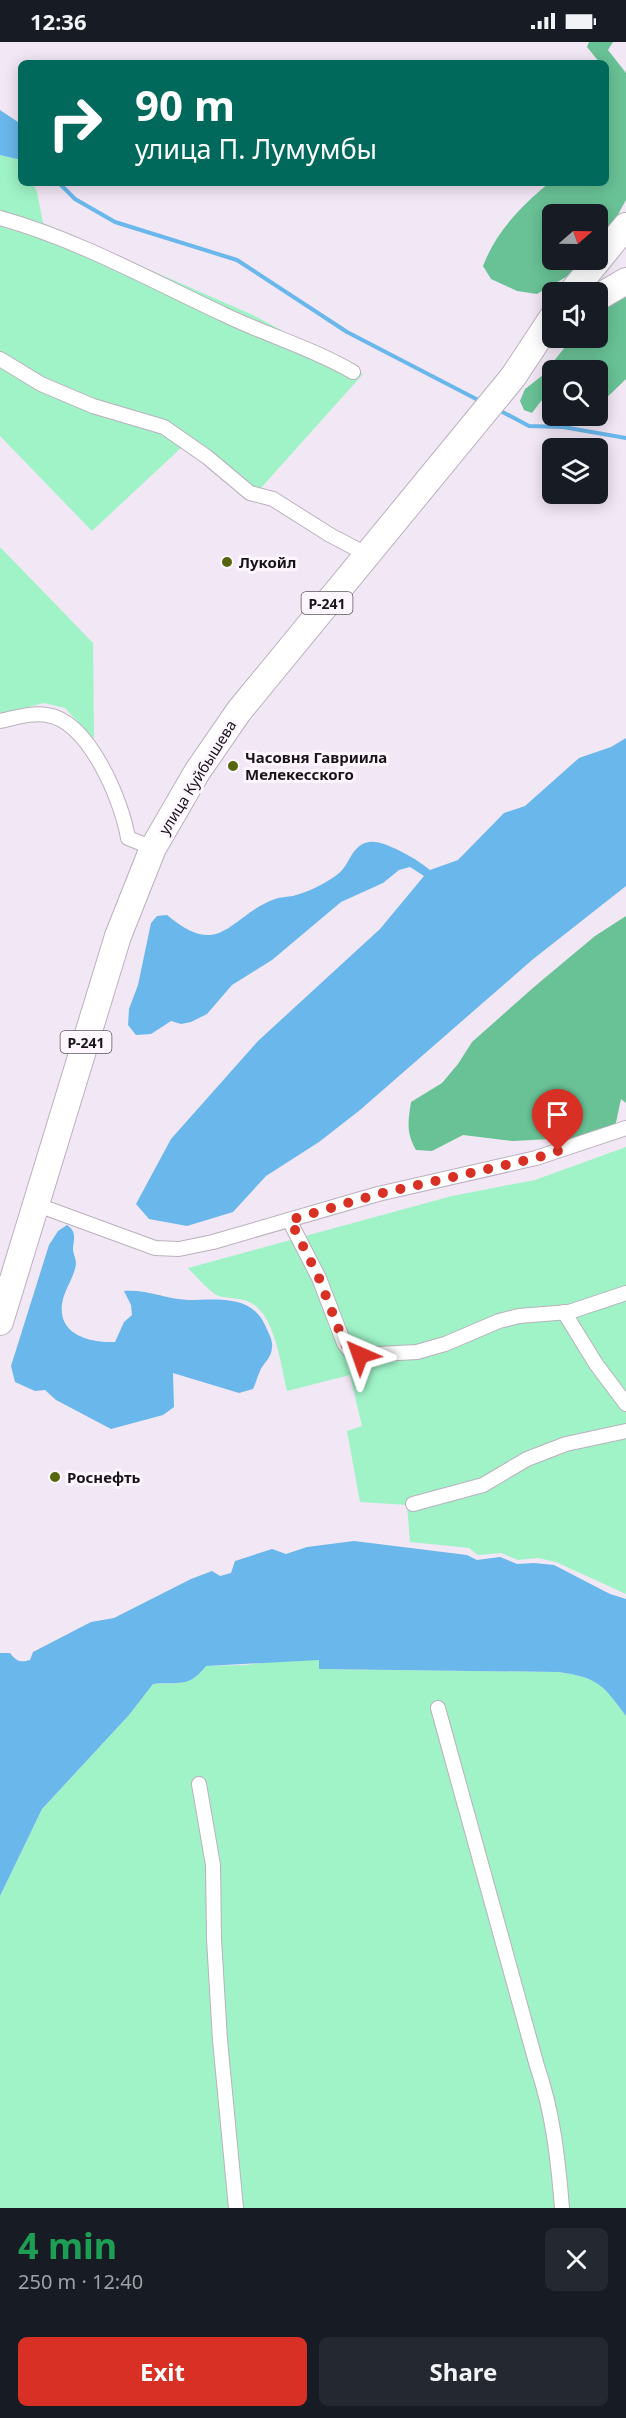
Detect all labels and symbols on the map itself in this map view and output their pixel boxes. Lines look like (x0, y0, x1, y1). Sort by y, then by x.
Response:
north arrow (542, 204, 608, 270)
place label: Лукойл (239, 552, 296, 572)
marker: Лукойл (220, 555, 234, 569)
road number: Р-241 (302, 592, 352, 614)
street label: улица Куйбышева (154, 716, 240, 838)
place label: Часовня Гавриила Мелекесского (245, 747, 387, 784)
marker: Часовня Гавриила Мелекесского (226, 759, 240, 773)
road number: Р-241 (60, 1031, 112, 1053)
pin (532, 1089, 583, 1151)
position arrow (328, 1323, 392, 1387)
place label: Роснефть (67, 1467, 141, 1487)
marker: Роснефть (48, 1470, 62, 1484)

